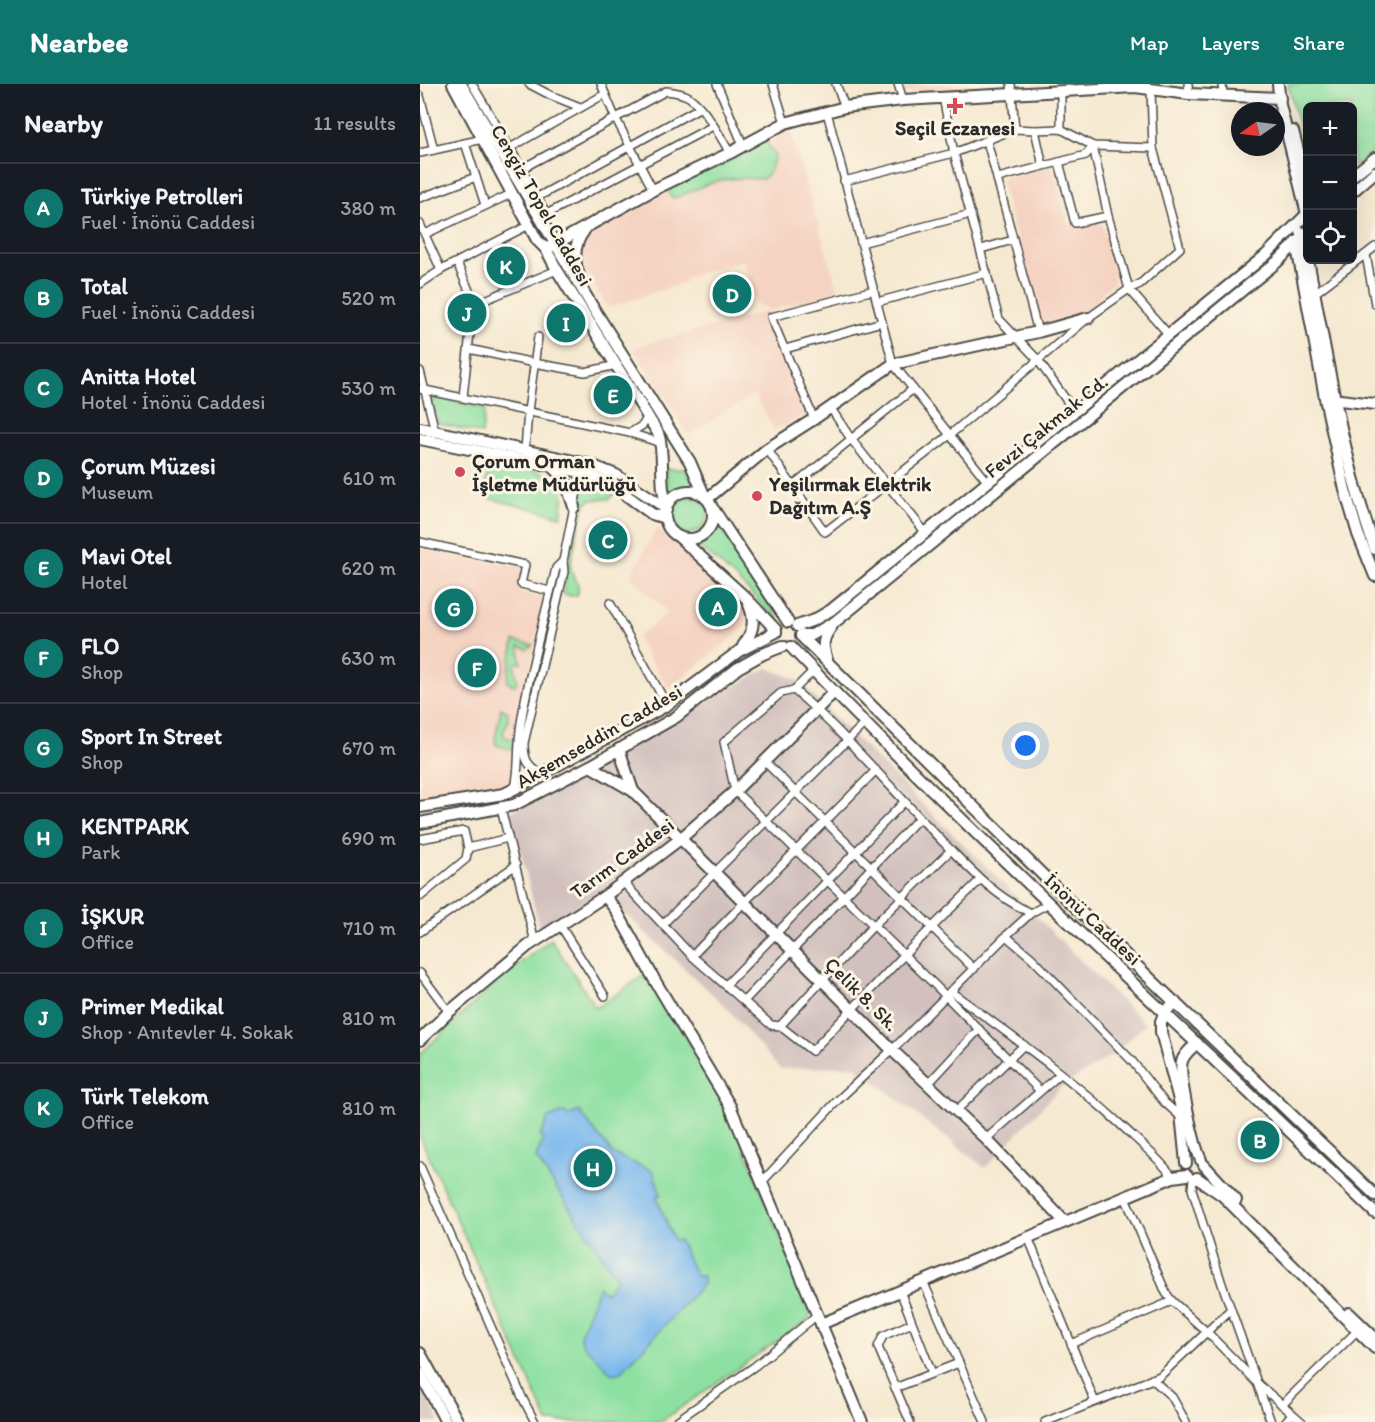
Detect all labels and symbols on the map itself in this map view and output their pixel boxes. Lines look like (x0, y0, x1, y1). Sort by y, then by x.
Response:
marker: Seçil Eczanesi (948, 99, 962, 113)
north arrow (1231, 102, 1285, 156)
place label: Seçil Eczanesi (895, 116, 1015, 141)
street label: Cengiz Topel Caddesi (486, 120, 598, 290)
pin: K (486, 244, 526, 288)
pin: D (712, 272, 752, 316)
pin: J (448, 290, 486, 336)
pin: I (546, 300, 586, 346)
street label: Fevzi Çakmak Cd. (980, 369, 1112, 483)
pin: E (594, 372, 632, 418)
place label: Çorum Orman İşletme Müdürlüğü (472, 449, 636, 497)
marker: Çorum Orman İşletme Müdürlüğü (453, 465, 467, 479)
place label: Yeşilırmak Elektrik Dağıtım A.Ş (768, 472, 932, 520)
marker: Yeşilırmak Elektrik Dağıtım A.Ş (750, 489, 764, 503)
pin: C (588, 518, 627, 562)
pin: A (698, 584, 738, 630)
pin: G (435, 586, 474, 630)
pin: F (458, 646, 496, 690)
street label: Akşemseddin Caddesi (512, 679, 686, 793)
your location (1011, 731, 1040, 760)
street label: Tarım Caddesi (565, 812, 679, 904)
street label: İnönü Caddesi (1040, 868, 1146, 970)
street label: Çelik 8. Sk. (820, 952, 904, 1036)
pin: B (1240, 1118, 1280, 1162)
pin: H (574, 1146, 612, 1190)

